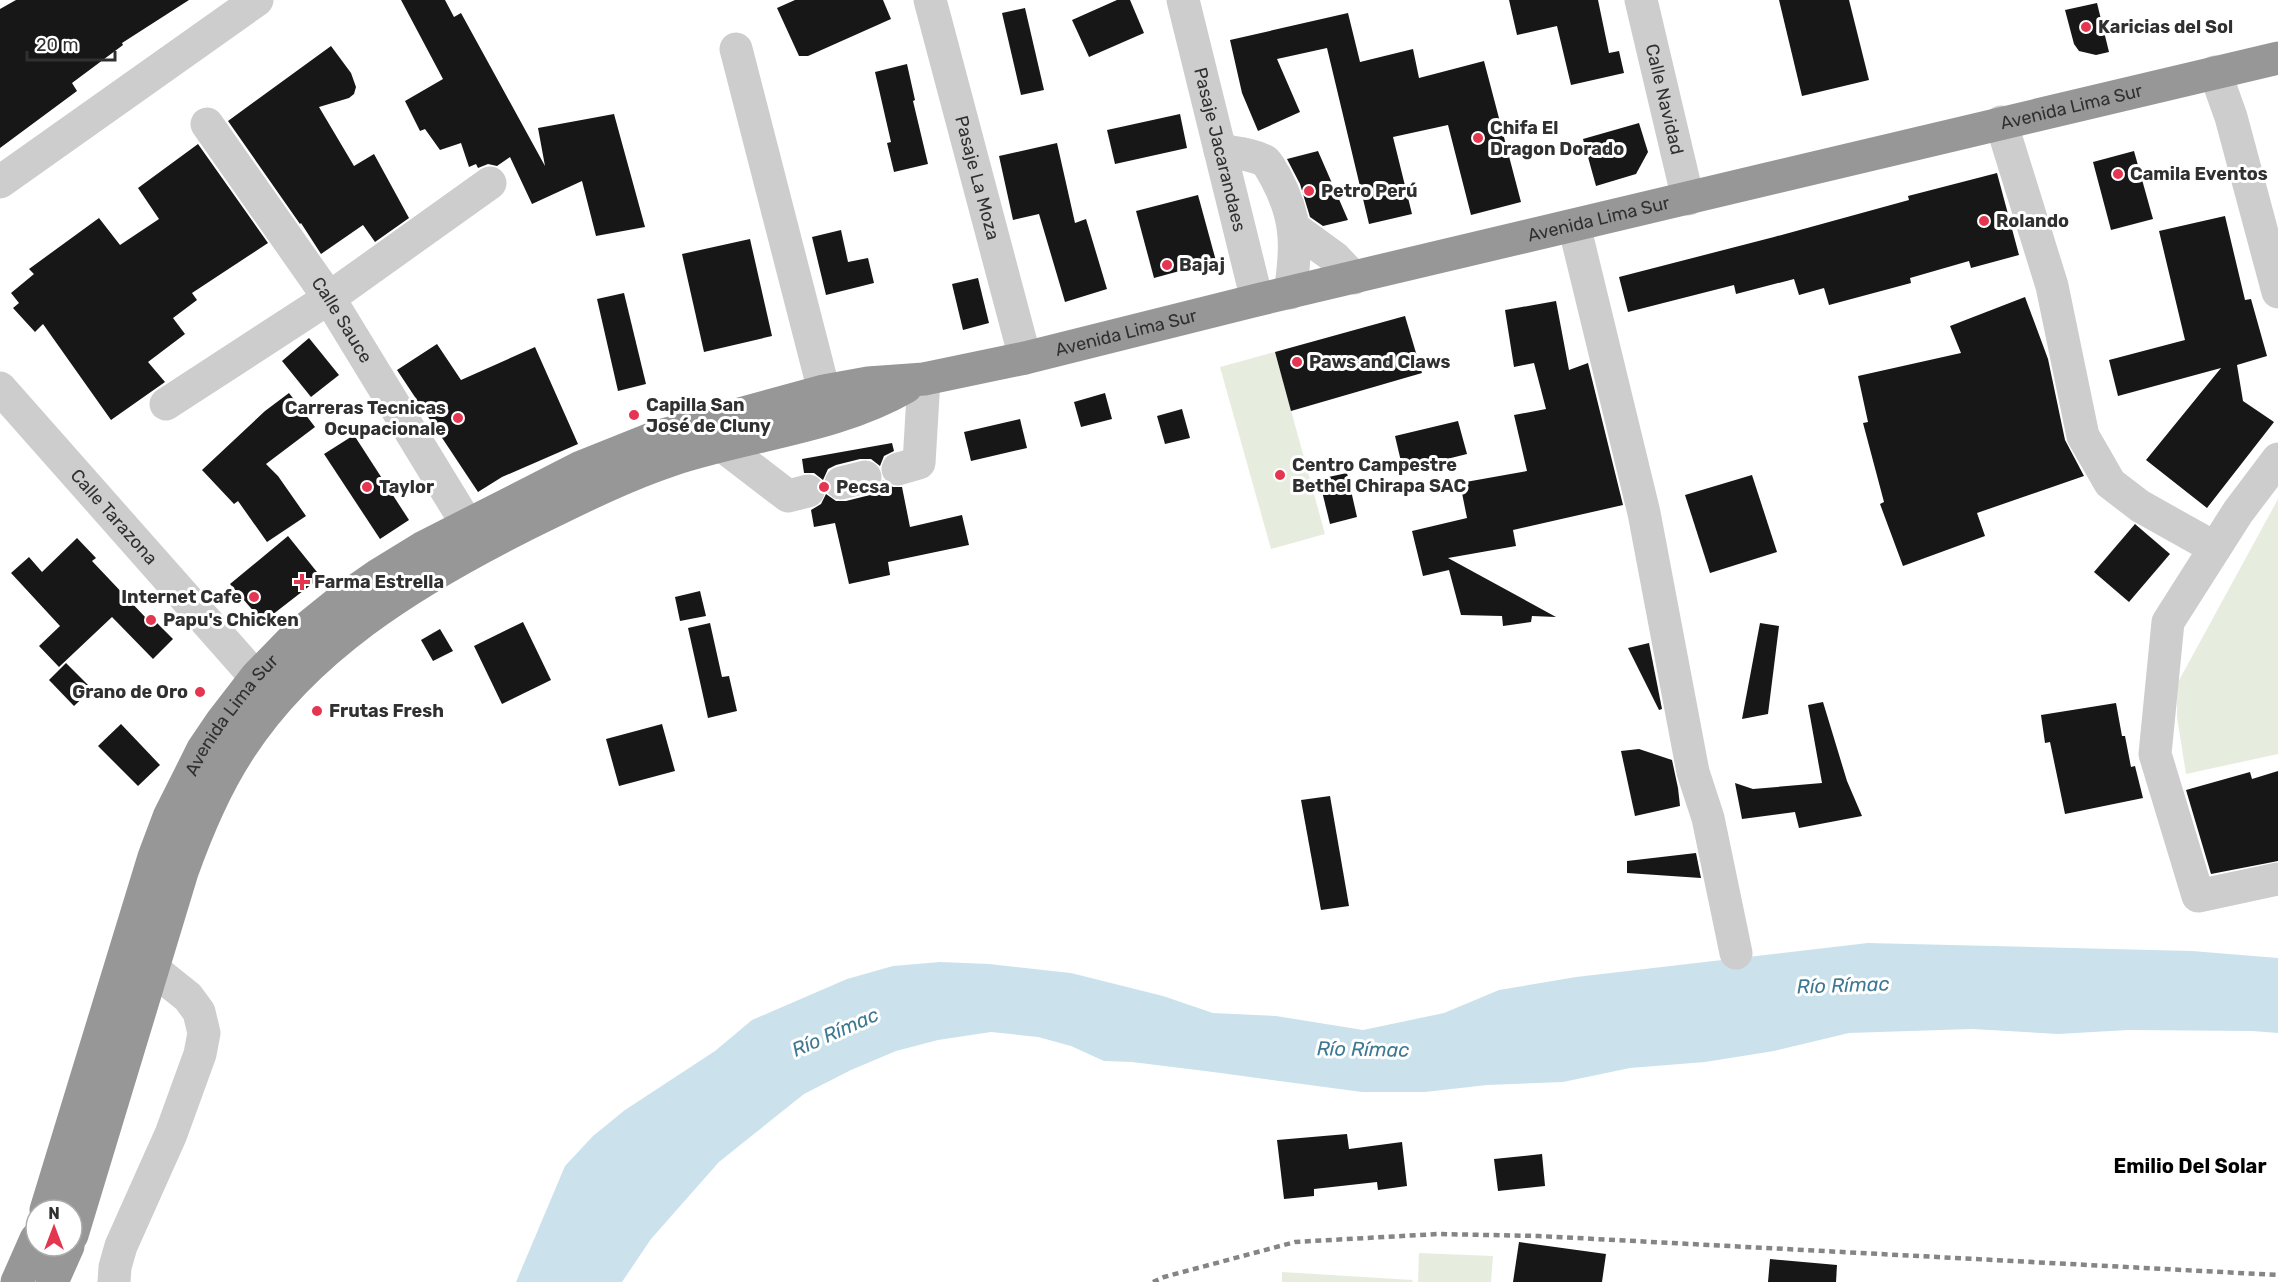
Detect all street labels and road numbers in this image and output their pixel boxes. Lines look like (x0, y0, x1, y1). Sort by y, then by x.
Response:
street label: Calle Navidad (1641, 42, 1688, 157)
street label: Pasaje Jacarandaes (1189, 65, 1251, 234)
street label: Avenida Lima Sur (1998, 79, 2145, 134)
street label: Pasaje La Moza (950, 113, 1004, 242)
street label: Avenida Lima Sur (1525, 192, 1672, 247)
street label: Calle Sauce (307, 273, 377, 367)
street label: Avenida Lima Sur (1053, 304, 1199, 361)
street label: Calle Tarazona (66, 464, 162, 569)
street label: Avenida Lima Sur (180, 650, 283, 779)

